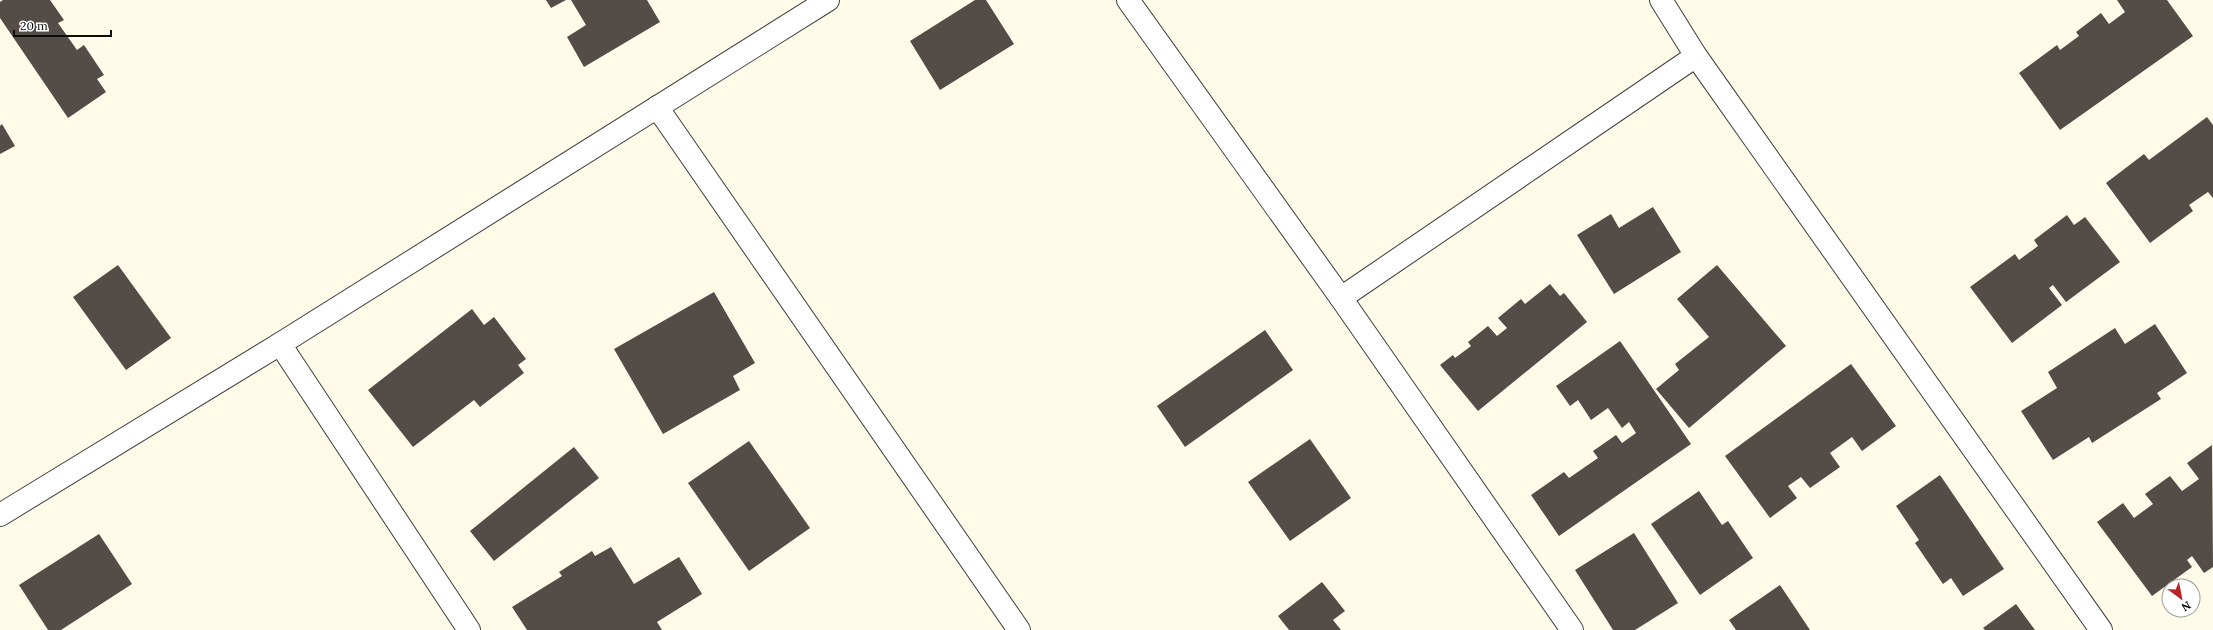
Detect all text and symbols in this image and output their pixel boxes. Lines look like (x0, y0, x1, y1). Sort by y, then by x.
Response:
scale bar (14, 12, 111, 38)
text: 20 m (20, 18, 48, 33)
north arrow (2161, 578, 2201, 618)
text: N (2179, 598, 2194, 615)

